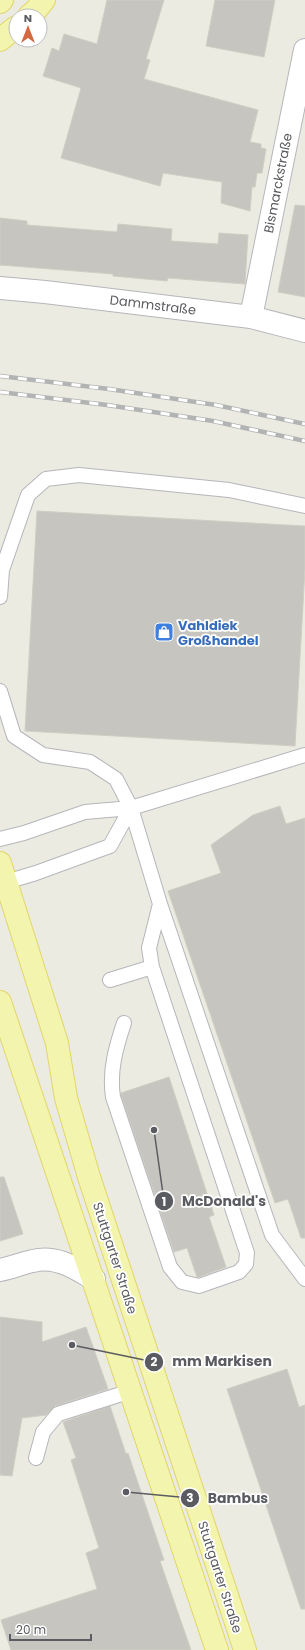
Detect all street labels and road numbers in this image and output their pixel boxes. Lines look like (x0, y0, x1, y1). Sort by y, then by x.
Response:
street label: Bismarckstraße (259, 131, 297, 235)
street label: Dammstraße (109, 290, 197, 320)
street label: Stuttgarter Straße (88, 1200, 142, 1316)
street label: Stuttgarter Straße (193, 1519, 247, 1635)

